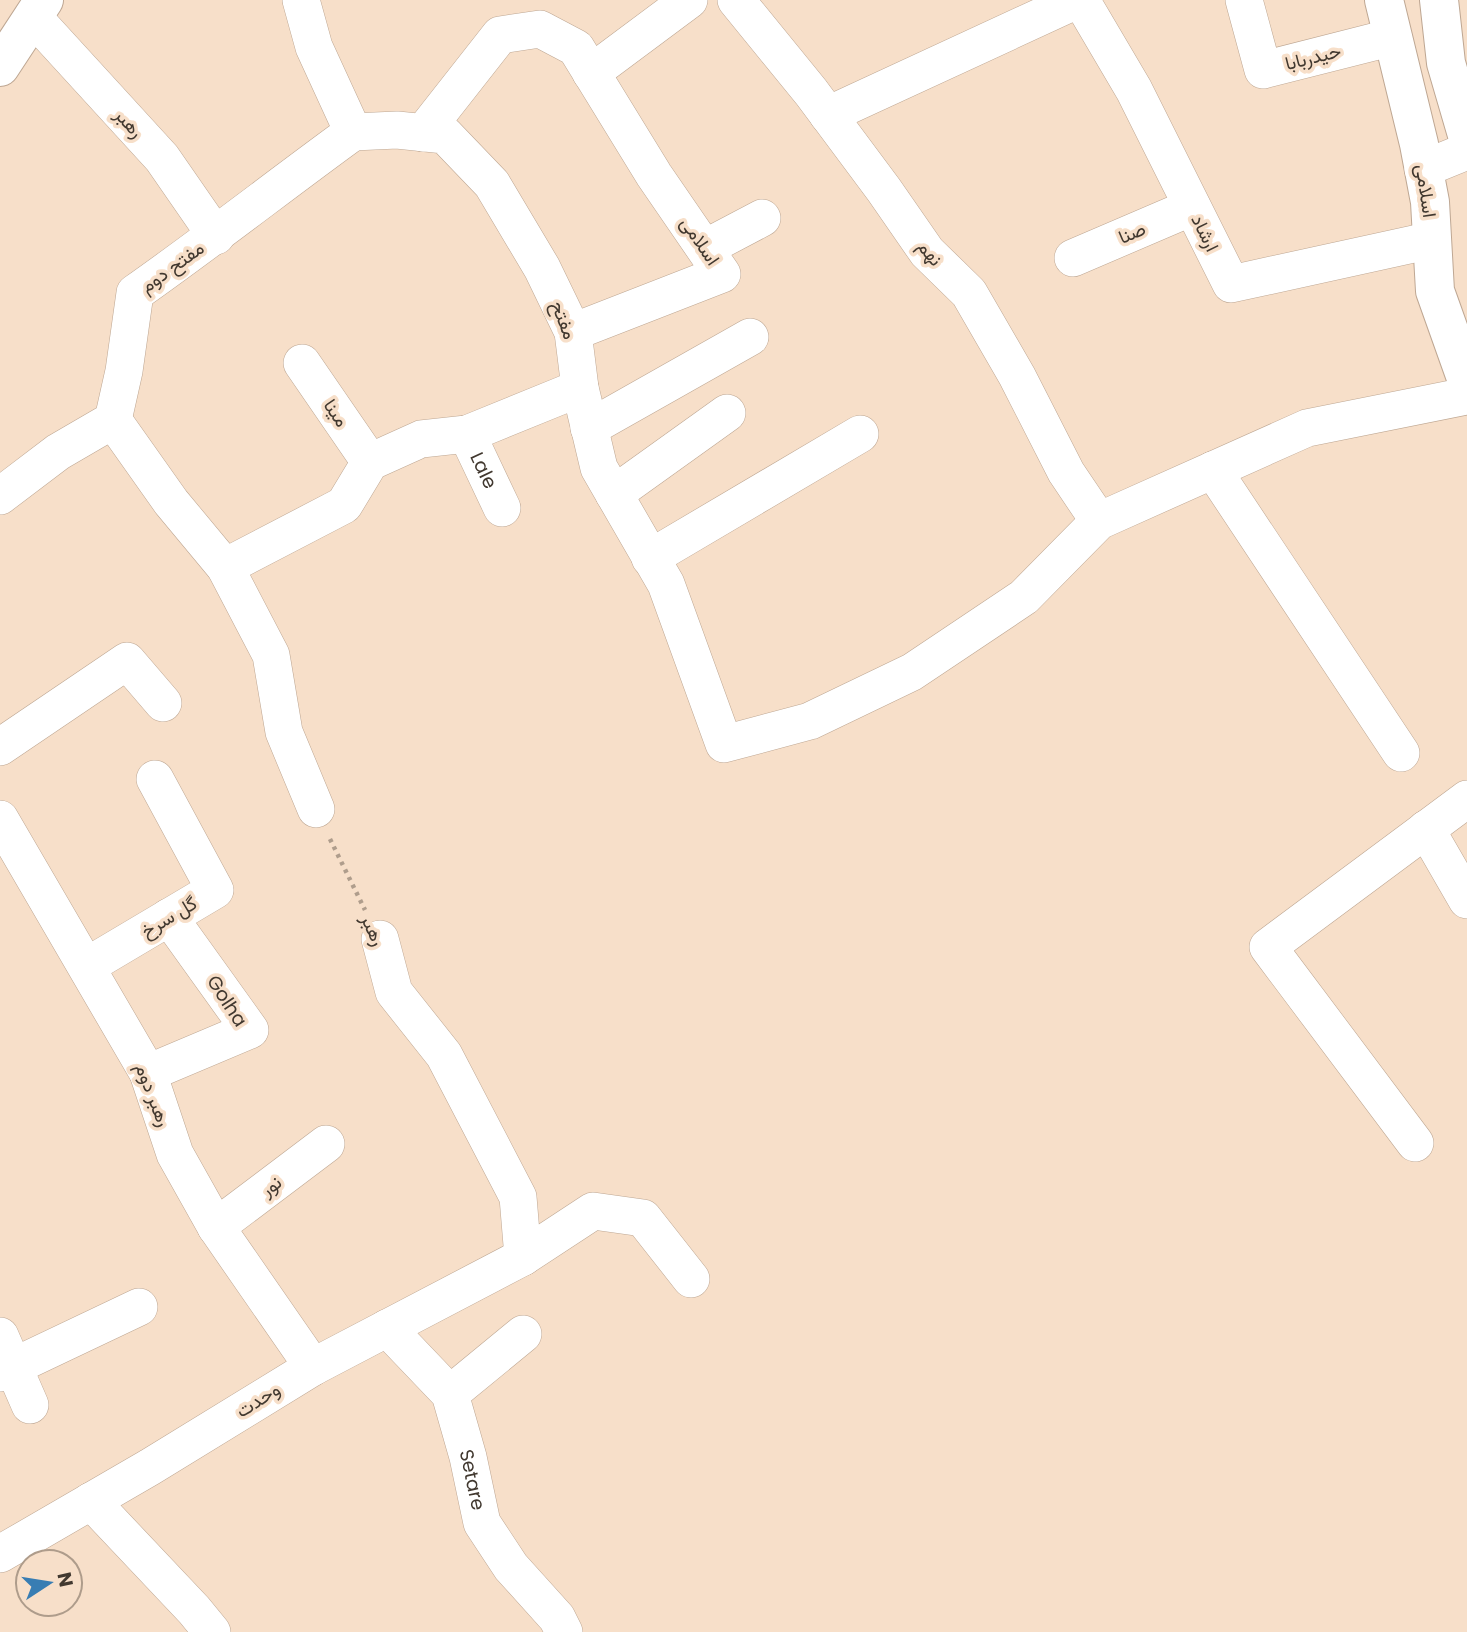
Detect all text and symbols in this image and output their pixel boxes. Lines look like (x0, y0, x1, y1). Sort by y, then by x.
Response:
street label: حیدربابا (1282, 37, 1344, 77)
street label: رهبر (108, 101, 150, 144)
street label: اسلامی (1409, 163, 1443, 219)
street label: ارشاد (1184, 210, 1226, 256)
street label: اسلامی (674, 211, 726, 271)
street label: صنا (1114, 215, 1150, 251)
street label: نهم (911, 234, 949, 272)
street label: مفتح دوم (134, 235, 210, 299)
street label: مفتح (544, 297, 584, 343)
street label: مینا (317, 394, 355, 432)
street label: Lale (464, 447, 504, 493)
street label: گل سرخ (136, 890, 202, 944)
street label: رهبر (354, 909, 392, 950)
street label: Golha (200, 970, 254, 1032)
street label: رهبر دوم (129, 1059, 177, 1131)
street label: نور (254, 1169, 287, 1204)
street label: وحدت (231, 1376, 285, 1424)
street label: Setare (453, 1446, 492, 1513)
north arrow (14, 1548, 84, 1618)
text: N (50, 1570, 80, 1589)

